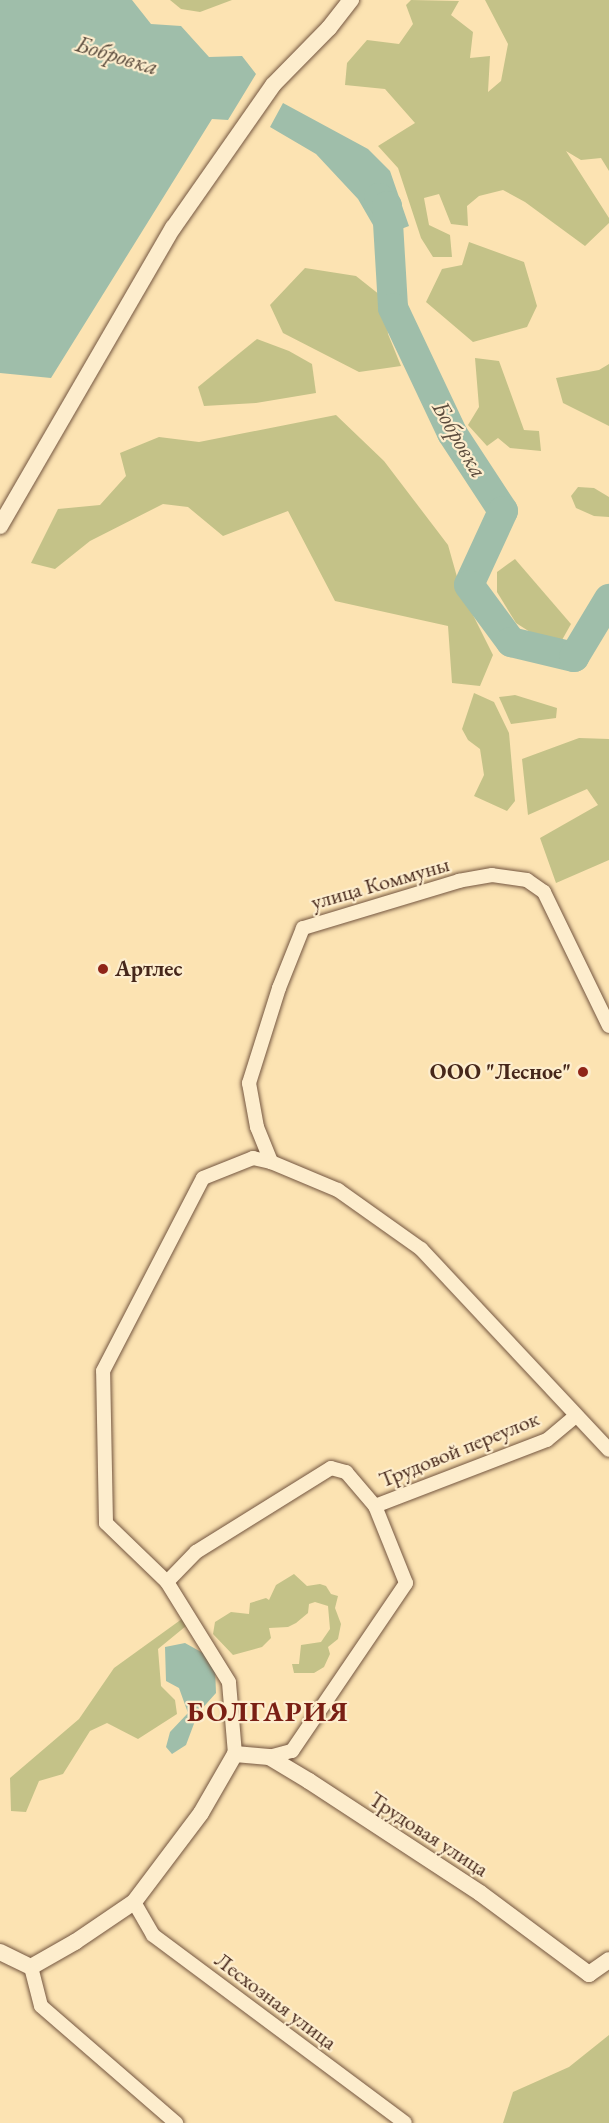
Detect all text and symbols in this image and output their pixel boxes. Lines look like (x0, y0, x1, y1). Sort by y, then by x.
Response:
water label: Бобровка (72, 29, 162, 81)
water label: Бобровка (426, 395, 494, 483)
street label: улица Коммуны (308, 851, 452, 915)
place label: Артлес (115, 956, 182, 982)
marker: Артлес (96, 962, 110, 976)
place label: ООО "Лесное" (430, 1059, 571, 1085)
marker: ООО "Лесное" (576, 1065, 590, 1079)
street label: Трудовой переулок (375, 1405, 543, 1493)
district label: БОЛГАРИЯ (187, 1694, 349, 1728)
street label: Трудовая улица (364, 1786, 494, 1882)
street label: Лесхозная улица (210, 1946, 342, 2056)

